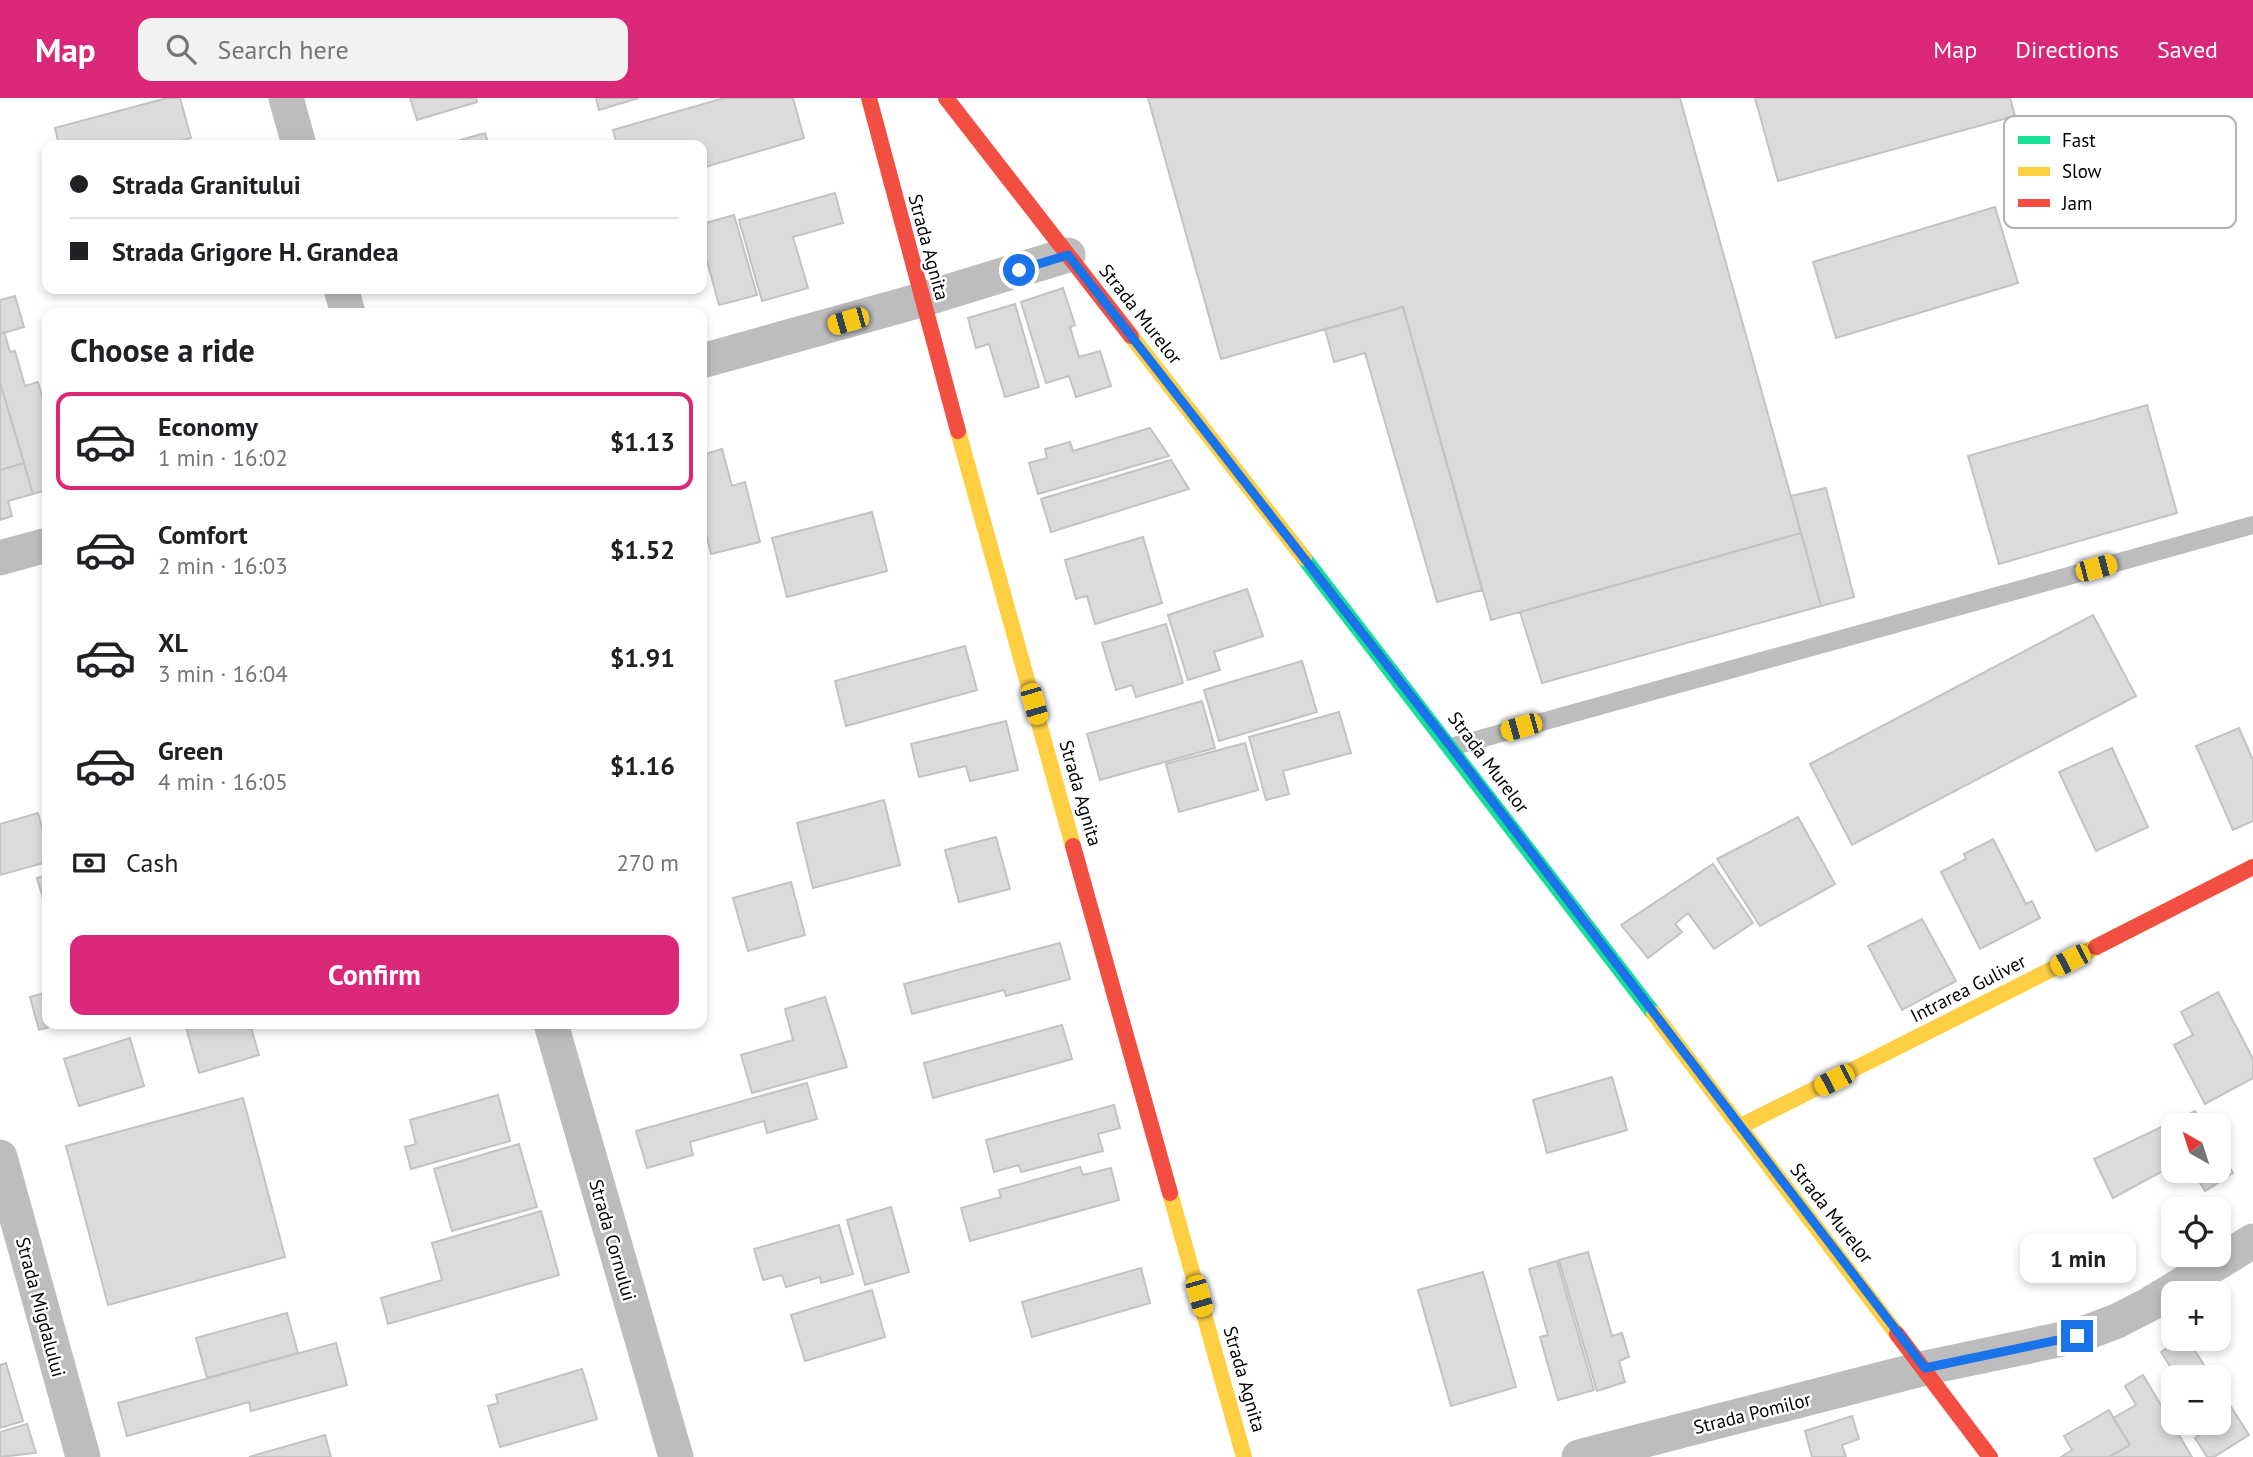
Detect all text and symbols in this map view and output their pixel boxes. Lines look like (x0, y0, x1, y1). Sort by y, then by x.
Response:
search box (138, 18, 628, 81)
text: Map (35, 28, 96, 71)
icon: search (162, 30, 200, 68)
text: Search here (218, 33, 349, 66)
text: Map (1933, 34, 1977, 65)
text: Directions (2015, 34, 2119, 65)
text: Saved (2157, 34, 2218, 65)
legend (2004, 116, 2236, 228)
text: Fast (2062, 128, 2096, 152)
text: Slow (2062, 159, 2102, 183)
text: Strada Granitului (112, 168, 301, 201)
street label: Strada Agnita (903, 191, 955, 303)
text: Jam (2061, 191, 2092, 215)
text: Strada Grigore H. Grandea (112, 235, 399, 268)
route start (1003, 254, 1035, 286)
street label: Strada Murelor (1094, 259, 1188, 369)
car (825, 305, 872, 337)
text: Choose a ride (70, 329, 255, 371)
icon: car (74, 410, 137, 473)
text: Economy (158, 410, 258, 443)
text: $1.13 (610, 425, 675, 458)
text: 1 min · 16:02 (158, 443, 288, 472)
icon: car (74, 518, 137, 581)
text: Comfort (158, 518, 248, 551)
text: $1.52 (610, 533, 675, 566)
text: 2 min · 16:03 (158, 551, 288, 580)
car (2073, 552, 2120, 584)
icon: car (74, 626, 137, 689)
text: XL (158, 626, 188, 659)
text: $1.91 (610, 641, 675, 674)
text: 3 min · 16:04 (158, 659, 288, 688)
car (1019, 681, 1050, 727)
street label: Strada Murelor (1443, 707, 1535, 818)
car (1498, 711, 1545, 743)
icon: car (74, 734, 137, 797)
text: Green (158, 734, 223, 767)
street label: Strada Agnita (1054, 737, 1108, 849)
text: $1.16 (610, 749, 675, 782)
text: 4 min · 16:05 (158, 767, 288, 796)
icon: cash (70, 844, 108, 882)
text: Cash (126, 846, 178, 879)
text: 270 m (617, 848, 679, 877)
button: Confirm (70, 935, 679, 1015)
car (2047, 941, 2094, 979)
street label: Intrarea Guliver (1906, 948, 2030, 1027)
car (1811, 1061, 1858, 1099)
north arrow (2161, 1113, 2231, 1183)
map controls (2161, 1113, 2231, 1435)
street label: Strada Murelor (1785, 1158, 1879, 1268)
street label: Strada Cornului (584, 1176, 642, 1304)
button: locate (2161, 1197, 2231, 1267)
street label: Strada Migdalului (11, 1234, 71, 1380)
callout: 1 min (2019, 1234, 2135, 1284)
text: 1 min (2050, 1244, 2106, 1273)
car (1184, 1273, 1215, 1319)
button: + (2161, 1281, 2231, 1351)
route end (2061, 1320, 2093, 1352)
street label: Strada Agnita (1218, 1323, 1272, 1435)
button: − (2161, 1365, 2231, 1435)
street label: Strada Pomilor (1691, 1387, 1814, 1439)

